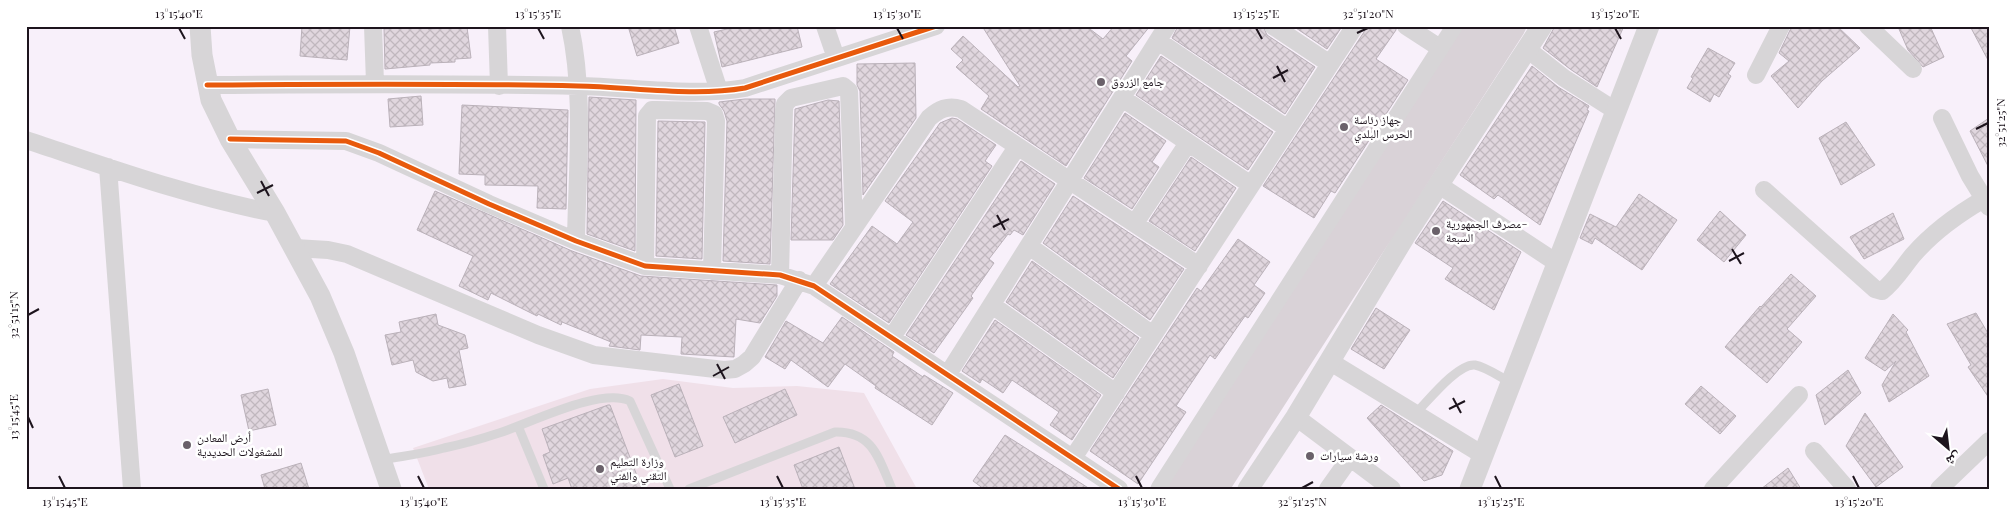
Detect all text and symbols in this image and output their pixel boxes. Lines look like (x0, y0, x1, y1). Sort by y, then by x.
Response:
text: 13°15'40"E (155, 5, 203, 21)
text: 13°15'35"E (515, 5, 561, 21)
text: 13°15'30"E (873, 5, 921, 21)
text: 13°15'25"E (1233, 5, 1279, 21)
text: 32°51'20"N (1342, 5, 1394, 21)
text: 13°15'20"E (1591, 5, 1639, 21)
place label: جامع الزروق (1111, 73, 1164, 89)
marker: جامع الزروق (1095, 76, 1107, 88)
text: 32°51'25"N (1992, 98, 2008, 148)
place label: جهاز رئاسة الحرس البلدي (1354, 111, 1412, 144)
marker: جهاز رئاسة الحرس البلدي (1338, 121, 1350, 133)
place label: مصرف الجمهورية- السبعة (1446, 215, 1528, 245)
marker: مصرف الجمهورية- السبعة (1430, 225, 1442, 237)
text: 32°51'15"N (5, 291, 21, 339)
text: 13°15'45"E (5, 394, 21, 440)
north arrow (1922, 422, 1972, 472)
place label: أرض المعادن للمشغولات الحديدية (197, 429, 283, 459)
marker: أرض المعادن للمشغولات الحديدية (181, 439, 193, 451)
place label: ورشة سيارات (1320, 447, 1379, 463)
text: ش (1943, 448, 1965, 472)
marker: ورشة سيارات (1304, 450, 1316, 462)
place label: وزارة التعليم التقني والفني (610, 453, 667, 486)
marker: وزارة التعليم التقني والفني (594, 463, 606, 475)
text: 13°15'45"E (42, 493, 88, 509)
text: 13°15'40"E (400, 493, 448, 509)
text: 13°15'35"E (760, 493, 806, 509)
text: 13°15'30"E (1118, 493, 1166, 509)
text: 32°51'25"N (1277, 493, 1327, 509)
text: 13°15'25"E (1478, 493, 1524, 509)
text: 13°15'20"E (1835, 493, 1883, 509)

